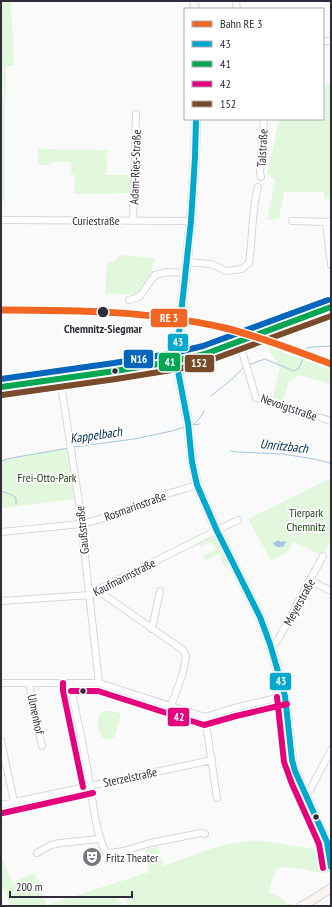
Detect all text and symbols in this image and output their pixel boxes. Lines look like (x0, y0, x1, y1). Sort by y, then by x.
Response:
legend (184, 8, 324, 120)
text: Bahn RE 3 (220, 16, 262, 31)
text: 43 (220, 36, 231, 51)
text: 41 (220, 56, 231, 71)
text: 42 (220, 76, 231, 91)
text: 152 (220, 96, 236, 111)
street label: Talstraße (254, 128, 270, 167)
street label: Adam-Ries-Straße (126, 129, 144, 205)
street label: Curiestraße (72, 213, 120, 228)
marker: Chemnitz-Siegmar (96, 305, 110, 319)
line badge: RE 3 (150, 308, 188, 328)
text: RE 3 (160, 311, 178, 325)
place label: Chemnitz-Siegmar (64, 321, 143, 336)
line badge: 43 (167, 333, 189, 352)
text: 43 (173, 335, 183, 349)
line badge: N16 (123, 349, 154, 369)
text: N16 (131, 352, 147, 366)
line badge: 41 (158, 352, 181, 372)
line badge: 152 (184, 354, 215, 373)
text: 41 (165, 355, 175, 369)
text: 152 (191, 356, 207, 370)
unlabelled marker (110, 366, 120, 376)
street label: Nevoigtstraße (259, 390, 319, 424)
water label: Kappelbach (69, 423, 124, 447)
water label: Unritzbach (259, 435, 310, 457)
park label: Frei-Otto-Park (18, 470, 77, 485)
street label: Rosmarinstraße (102, 488, 168, 524)
street label: Gaußstraße (72, 505, 92, 555)
park label: Tierpark Chemnitz (286, 505, 326, 534)
street label: Kaufmannstraße (90, 555, 158, 599)
street label: Meyerstraße (280, 576, 318, 628)
line badge: 43 (269, 672, 292, 691)
text: 43 (276, 674, 286, 688)
unlabelled marker (78, 686, 88, 696)
street label: Ulmenhof (24, 693, 48, 736)
line badge: 42 (167, 707, 190, 727)
text: 42 (174, 710, 184, 724)
street label: Sterzelstraße (102, 764, 158, 790)
unlabelled marker (311, 812, 321, 822)
theatre icon: Fritz Theater (81, 846, 103, 868)
place label: Fritz Theater (106, 850, 159, 865)
scale bar (10, 873, 132, 899)
text: 200 m (16, 879, 43, 894)

